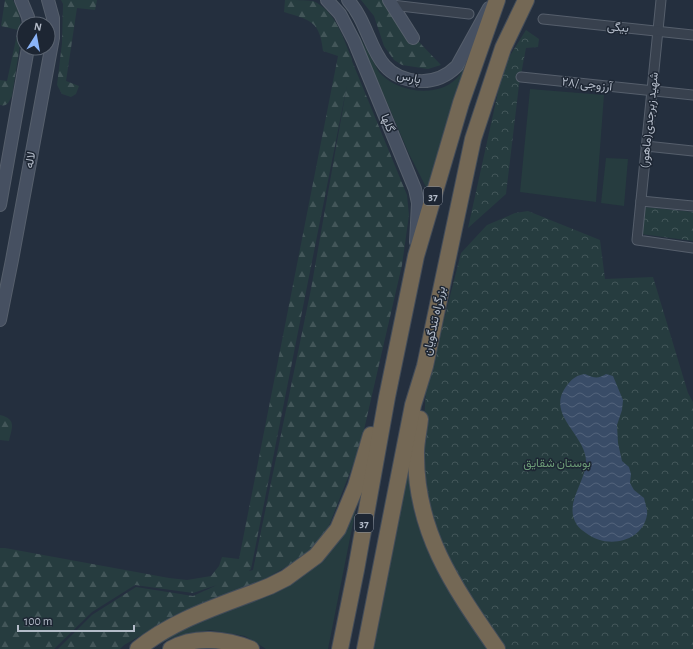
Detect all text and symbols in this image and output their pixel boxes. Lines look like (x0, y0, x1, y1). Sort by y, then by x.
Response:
north arrow (16, 16, 56, 56)
street label: بیگی (606, 20, 629, 36)
text: N (33, 21, 43, 33)
street label: پارس (395, 69, 422, 87)
street label: شهید زبرجدی(ماهور) (638, 71, 662, 169)
street label: آرزوجی /۲۸ (561, 75, 614, 95)
street label: گلها (377, 112, 397, 134)
street label: لاله (23, 151, 37, 169)
road number: 37 (424, 187, 442, 205)
street label: بزرگراه تندگویان (421, 285, 449, 357)
park label: بوستان شقایق (523, 457, 591, 471)
road number: 37 (355, 514, 373, 532)
scale bar (18, 607, 134, 633)
text: 100 m (24, 615, 52, 627)

